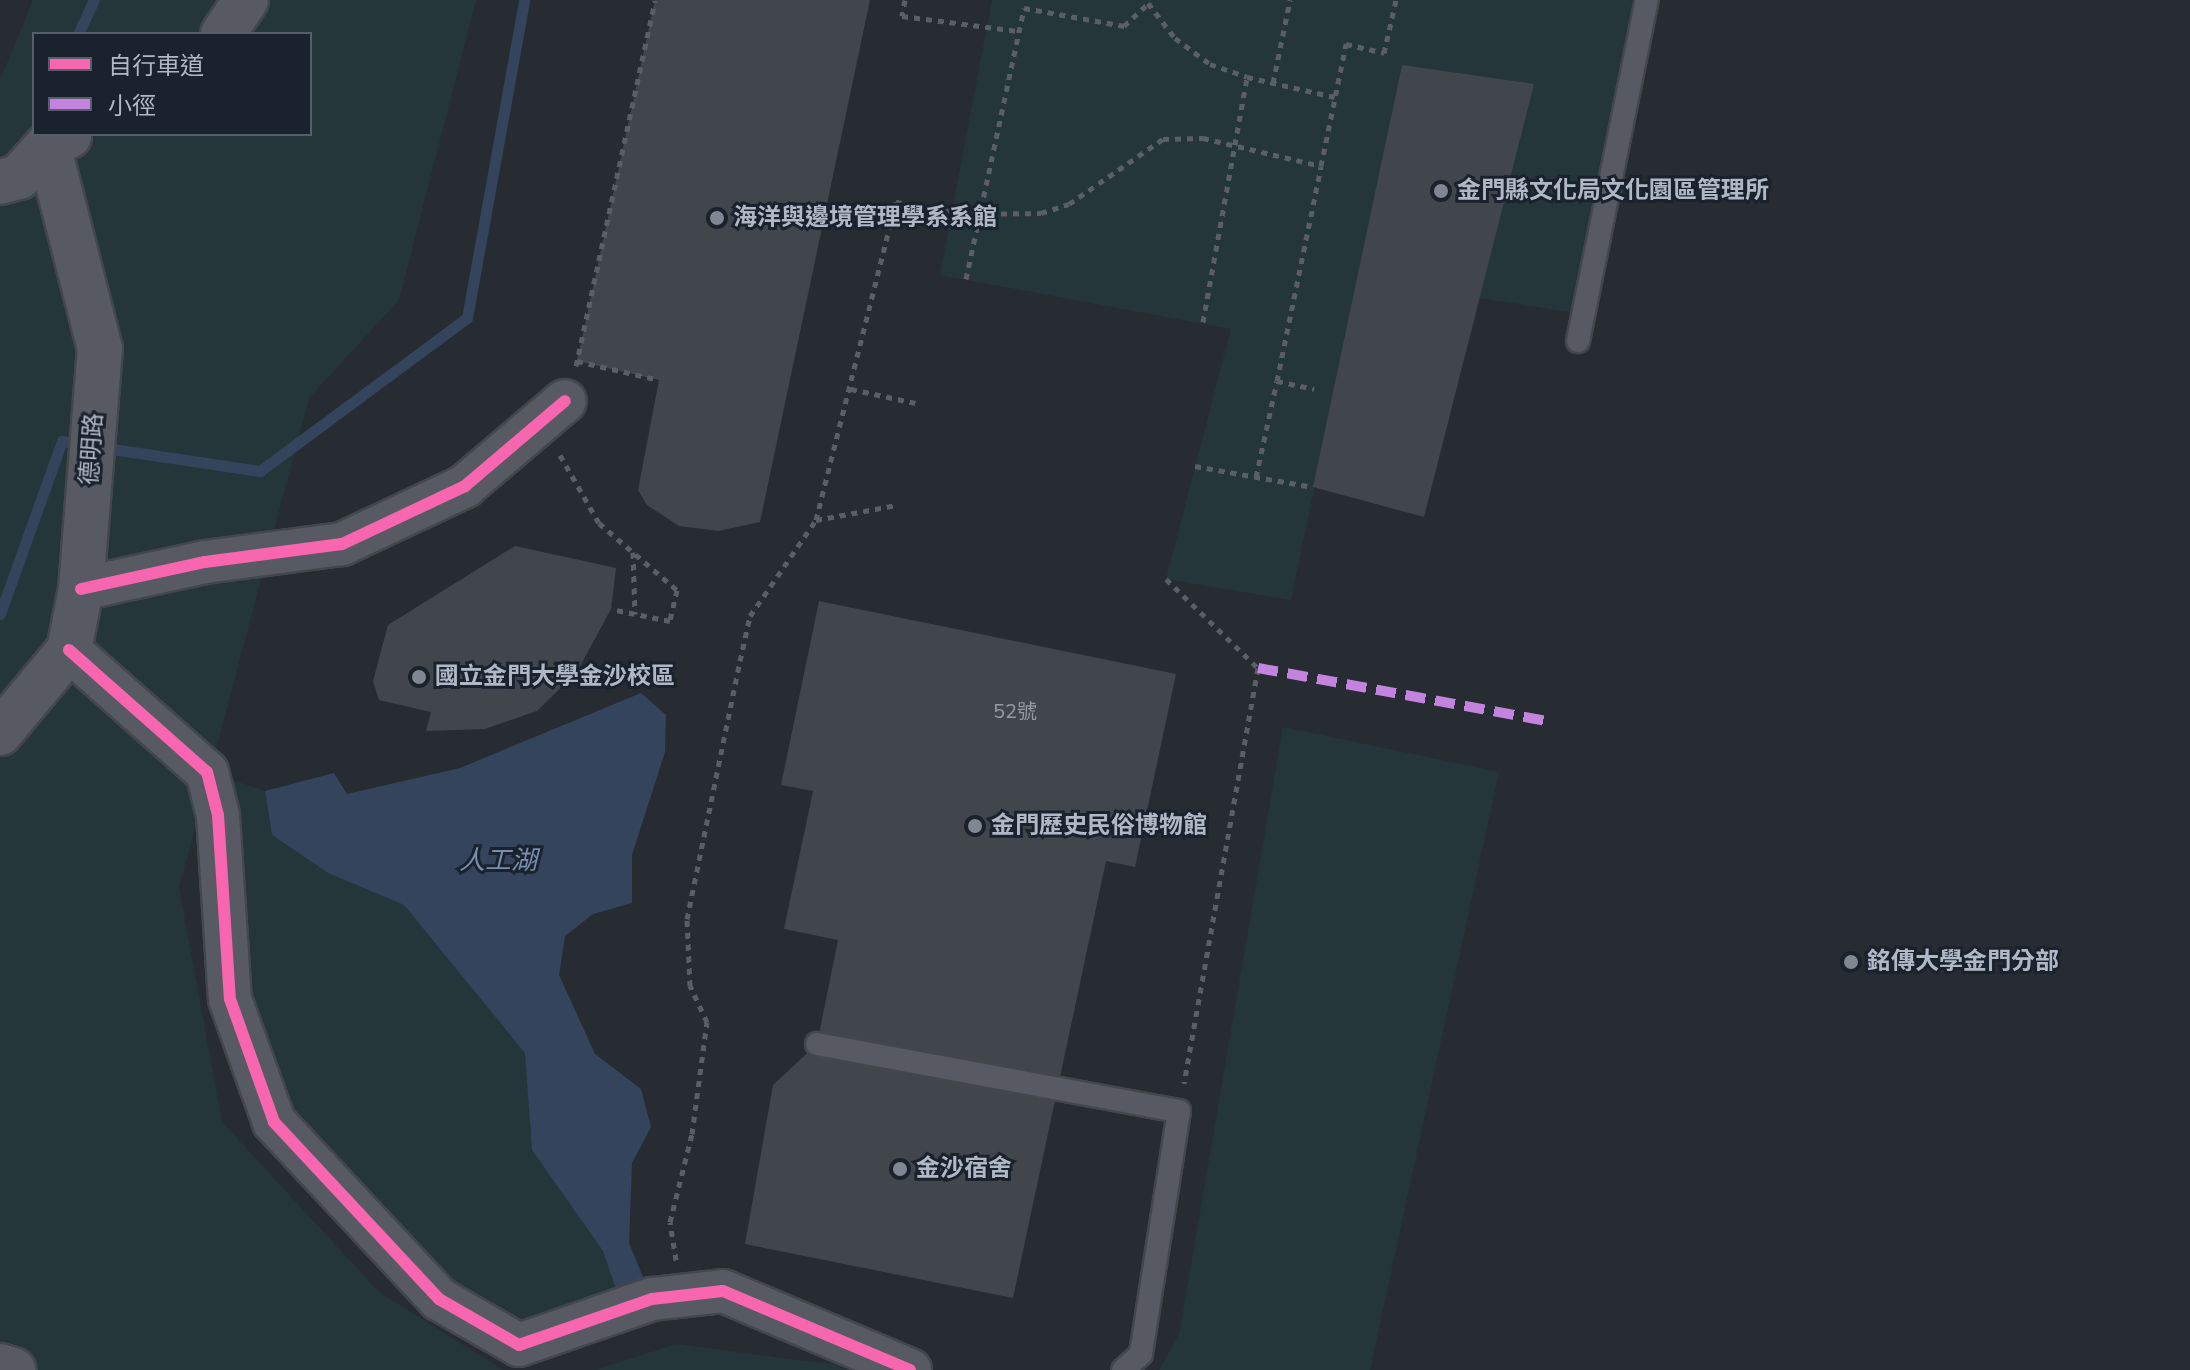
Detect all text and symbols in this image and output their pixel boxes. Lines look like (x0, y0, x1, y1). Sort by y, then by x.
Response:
legend (32, 32, 312, 136)
text: 自行車道 (108, 50, 204, 82)
text: 小徑 (108, 90, 156, 122)
place label: 金門縣文化局文化園區管理所 (1457, 177, 1769, 205)
marker: 金門縣文化局文化園區管理所 (1432, 182, 1450, 200)
place label: 海洋與邊境管理學系系館 (733, 204, 997, 232)
marker: 海洋與邊境管理學系系館 (708, 209, 726, 227)
street label: 德明路 (75, 412, 109, 486)
place label: 國立金門大學金沙校區 (435, 663, 675, 691)
marker: 國立金門大學金沙校區 (410, 668, 428, 686)
house number: 52號 (993, 699, 1037, 723)
place label: 金門歷史民俗博物館 (991, 812, 1207, 840)
marker: 金門歷史民俗博物館 (966, 817, 984, 835)
water label: 人工湖 (459, 845, 537, 877)
place label: 銘傳大學金門分部 (1867, 948, 2059, 976)
marker: 銘傳大學金門分部 (1842, 953, 1860, 971)
place label: 金沙宿舍 (916, 1155, 1012, 1183)
marker: 金沙宿舍 (891, 1160, 909, 1178)

